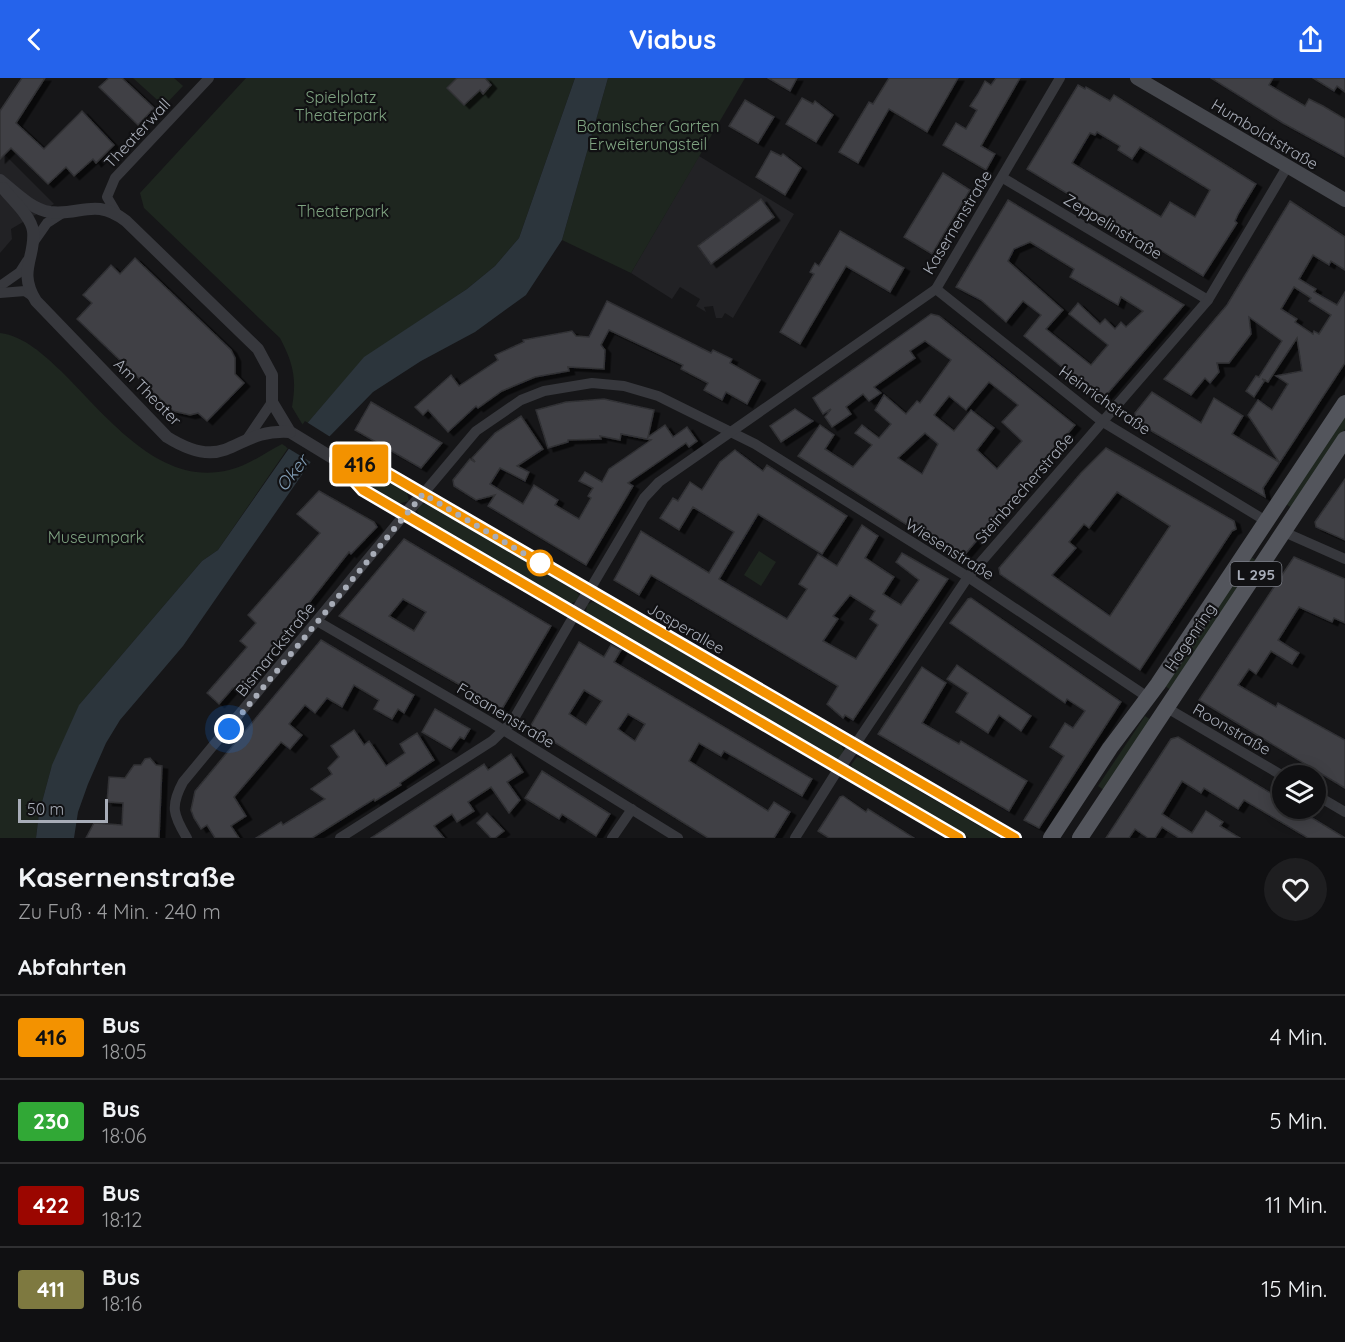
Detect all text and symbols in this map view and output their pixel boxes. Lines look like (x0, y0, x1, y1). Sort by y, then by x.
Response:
text: Viabus (629, 22, 716, 56)
icon: back (18, 23, 51, 56)
icon: share (1294, 23, 1327, 56)
park label: Spielplatz Theaterpark (295, 87, 387, 125)
street label: Theaterwall (100, 94, 174, 172)
street label: Humboldtstraße (1208, 94, 1322, 174)
park label: Botanischer Garten Erweiterungsteil (576, 116, 720, 154)
street label: Kasernenstraße (918, 166, 996, 278)
street label: Zeppelinstraße (1060, 189, 1166, 263)
park label: Theaterpark (297, 201, 389, 221)
street label: Am Theater (110, 354, 186, 430)
street label: Heinrichstraße (1055, 361, 1155, 439)
street label: Steinbrecherstraße (970, 428, 1078, 548)
line badge: 416 (326, 444, 394, 484)
water label: Oker (271, 448, 315, 496)
text: 416 (344, 451, 376, 477)
street label: Wiesenstraße (902, 514, 998, 584)
park label: Museumpark (48, 527, 144, 547)
unlabelled marker (527, 550, 553, 576)
road number: L 295 (1230, 562, 1282, 586)
street label: Bismarckstraße (231, 598, 319, 700)
street label: Jasperallee (644, 598, 728, 658)
street label: Hagenring (1160, 599, 1220, 675)
street label: Fasanenstraße (453, 678, 559, 752)
street label: Roonstraße (1190, 699, 1274, 759)
your location (214, 714, 244, 744)
map controls (1272, 765, 1326, 819)
button: layers (1272, 765, 1326, 819)
scale bar (18, 796, 108, 824)
text: 50 m (27, 799, 64, 819)
button: heart (1264, 858, 1327, 921)
text: Kasernenstraße (18, 859, 236, 894)
text: Zu Fuß · 4 Min. · 240 m (18, 899, 221, 924)
text: Abfahrten (18, 953, 127, 981)
text: Bus (102, 1011, 140, 1039)
text: 4 Min. (1270, 1023, 1327, 1051)
text: 416 (35, 1024, 67, 1050)
text: 18:05 (102, 1039, 147, 1064)
text: Bus (102, 1095, 140, 1123)
text: 5 Min. (1269, 1107, 1327, 1135)
text: 230 (33, 1108, 69, 1134)
text: 18:06 (102, 1123, 147, 1148)
text: Bus (102, 1179, 140, 1207)
text: 11 Min. (1265, 1191, 1327, 1219)
text: 422 (33, 1192, 69, 1218)
text: 18:12 (102, 1207, 142, 1232)
text: Bus (102, 1263, 140, 1291)
text: 15 Min. (1261, 1275, 1327, 1303)
text: 411 (37, 1276, 65, 1302)
text: 18:16 (102, 1291, 142, 1316)

